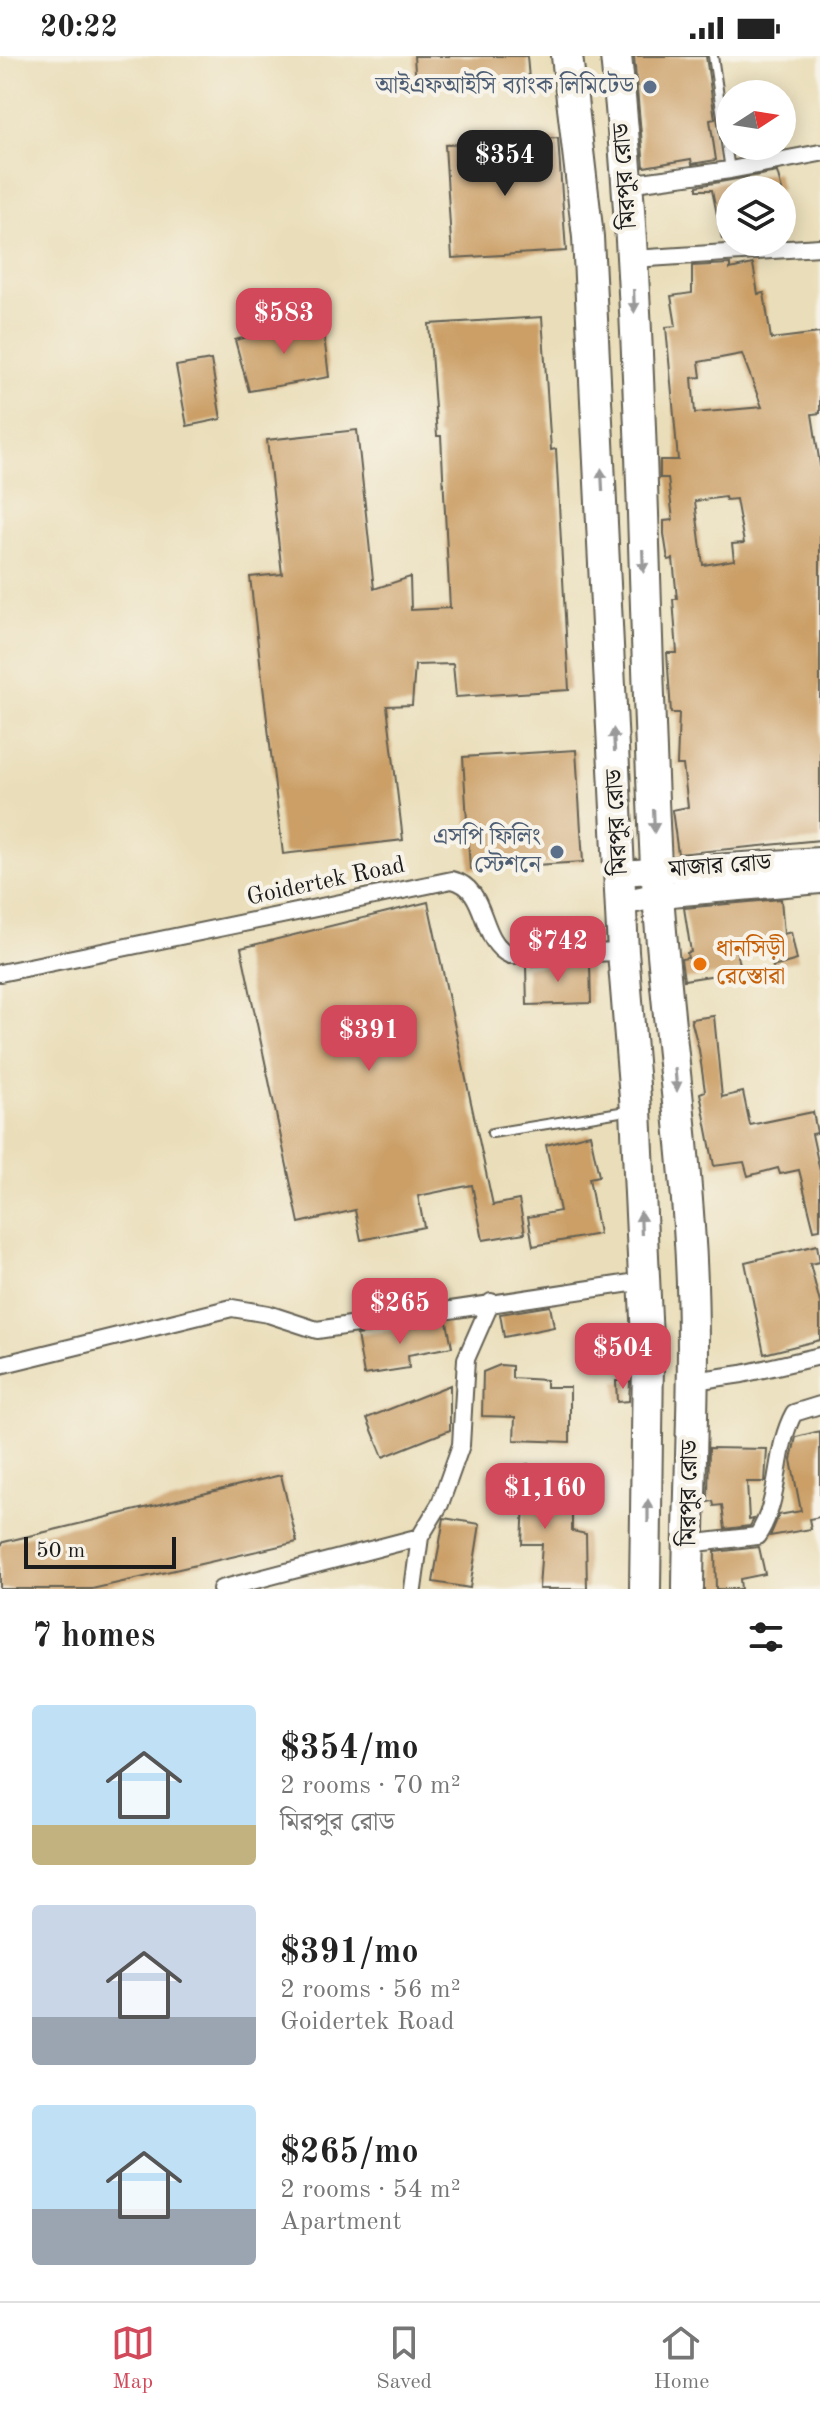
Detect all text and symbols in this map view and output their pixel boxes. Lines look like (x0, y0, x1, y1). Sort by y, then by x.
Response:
text: 20:22 (40, 13, 118, 43)
place label: আইএফআইসি ব্যাংক লিমিটেড (374, 70, 635, 99)
marker: আইএফআইসি ব্যাংক লিমিটেড (641, 78, 659, 96)
north arrow (716, 80, 796, 160)
map controls (716, 80, 796, 256)
street label: মিরপুর রোড (606, 121, 642, 231)
pin: $354 (458, 130, 552, 198)
text: $354 (475, 143, 535, 169)
button: layers (716, 176, 796, 256)
pin: $583 (237, 288, 331, 356)
one-way arrow (627, 289, 640, 314)
text: $583 (254, 301, 314, 327)
one-way arrow (595, 467, 608, 492)
one-way arrow (637, 549, 650, 574)
one-way arrow (608, 727, 621, 752)
street label: মিরপুর রোড (599, 767, 633, 877)
one-way arrow (648, 809, 661, 834)
place label: এসপি ফিলিং স্টেশনে (433, 822, 542, 878)
marker: এসপি ফিলিং স্টেশনে (548, 843, 566, 861)
street label: মাজার রোড (667, 851, 773, 883)
street label: Goidertek Road (245, 854, 407, 910)
pin: $742 (511, 916, 605, 984)
text: $742 (528, 929, 588, 955)
place label: ধানসিড়ী রেস্তোরা (716, 934, 785, 990)
marker: ধানসিড়ী রেস্তোরা (691, 955, 709, 973)
pin: $391 (322, 1005, 416, 1073)
text: $391 (339, 1018, 399, 1044)
one-way arrow (670, 1068, 683, 1093)
one-way arrow (635, 1210, 648, 1235)
pin: $265 (353, 1278, 447, 1346)
text: $265 (370, 1291, 430, 1317)
pin: $504 (576, 1323, 670, 1391)
text: $504 (593, 1336, 653, 1362)
street label: মিরপুর রোড (673, 1439, 703, 1547)
pin: $1,160 (480, 1463, 610, 1531)
text: $1,160 (504, 1476, 586, 1502)
one-way arrow (642, 1498, 654, 1523)
scale bar (24, 1533, 176, 1569)
text: 50 m (36, 1540, 85, 1562)
icon: filters (744, 1615, 788, 1659)
text: 7 homes (32, 1620, 155, 1654)
text: $354/mo (280, 1732, 419, 1766)
icon: home (96, 1737, 192, 1833)
text: 2 rooms · 70 m² (280, 1773, 461, 1799)
text: মিরপুর রোড (280, 1810, 395, 1836)
text: $391/mo (280, 1936, 419, 1970)
icon: home (96, 1937, 192, 2033)
text: 2 rooms · 56 m² (280, 1977, 461, 2003)
text: Goidertek Road (280, 2009, 455, 2035)
text: $265/mo (280, 2136, 419, 2170)
icon: home (96, 2137, 192, 2233)
text: 2 rooms · 54 m² (280, 2177, 461, 2203)
text: Apartment (280, 2209, 402, 2235)
tab: Map (111, 2321, 155, 2396)
tab: Saved (376, 2321, 432, 2396)
tab: Home (653, 2321, 709, 2396)

